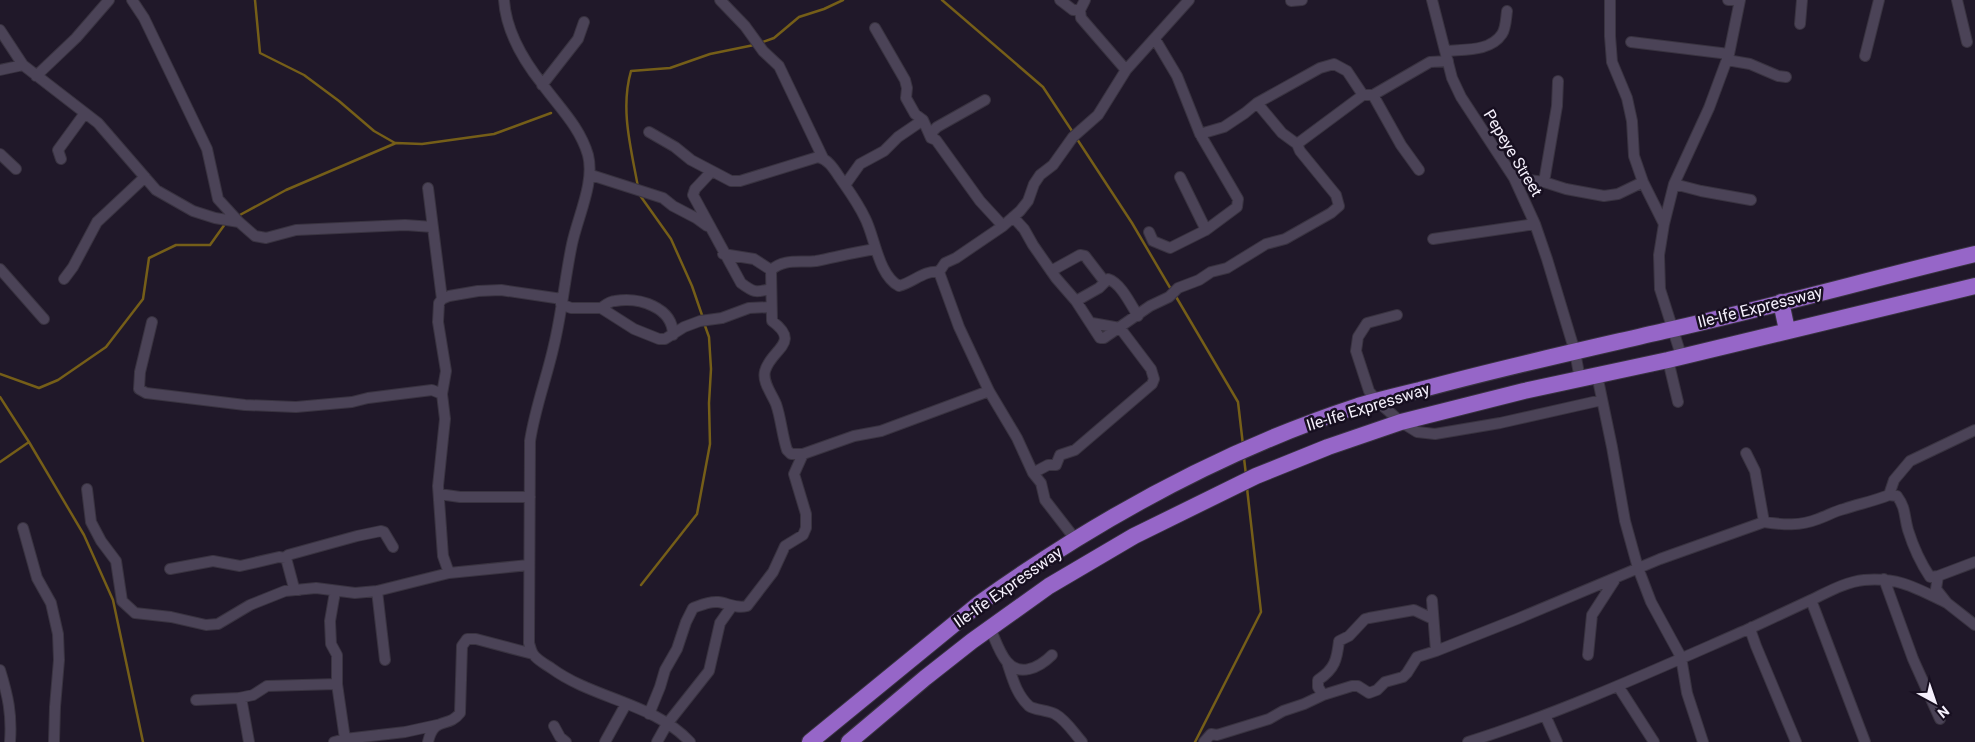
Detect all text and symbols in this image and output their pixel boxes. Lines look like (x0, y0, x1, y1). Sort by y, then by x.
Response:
street label: Pepeye Street (1480, 106, 1546, 200)
street label: Ile-Ife Expressway (1696, 282, 1825, 332)
street label: Ile-Ife Expressway (1304, 379, 1432, 435)
street label: Ile-Ife Expressway (950, 542, 1066, 631)
north arrow (1910, 677, 1960, 727)
text: N (1934, 703, 1952, 721)

